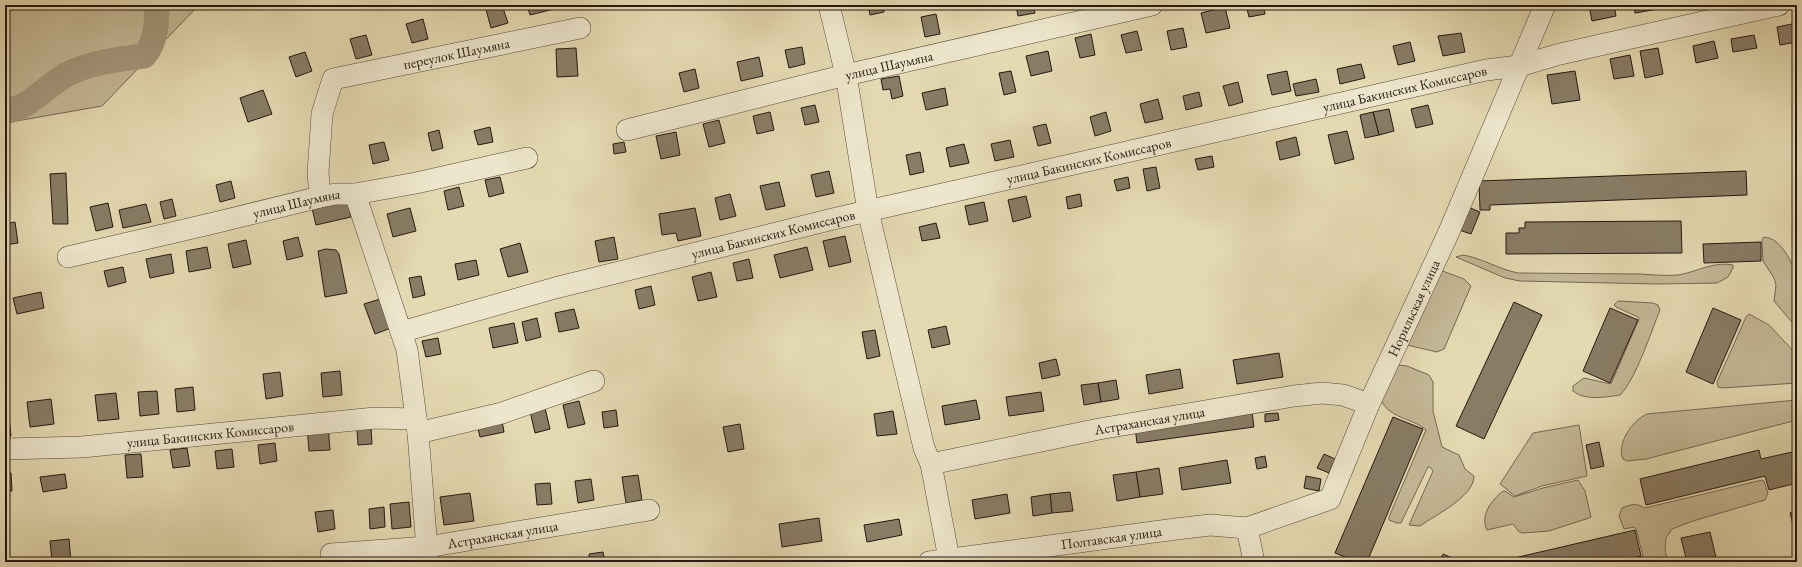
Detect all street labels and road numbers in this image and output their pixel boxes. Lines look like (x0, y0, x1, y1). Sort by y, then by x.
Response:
street label: переулок Шаумяна (402, 34, 512, 73)
street label: улица Шаумяна (843, 46, 935, 84)
street label: улица Бакинских Комиссаров (1321, 61, 1489, 116)
street label: улица Бакинских Комиссаров (1005, 133, 1173, 188)
street label: улица Шаумяна (251, 185, 341, 222)
street label: улица Бакинских Комиссаров (690, 205, 857, 263)
street label: Норильская улица (1383, 257, 1444, 359)
street label: Астраханская улица (1092, 402, 1207, 439)
street label: улица Бакинских Комиссаров (126, 417, 295, 452)
street label: Астраханская улица (445, 516, 560, 553)
street label: Полтавская улица (1060, 522, 1163, 553)

